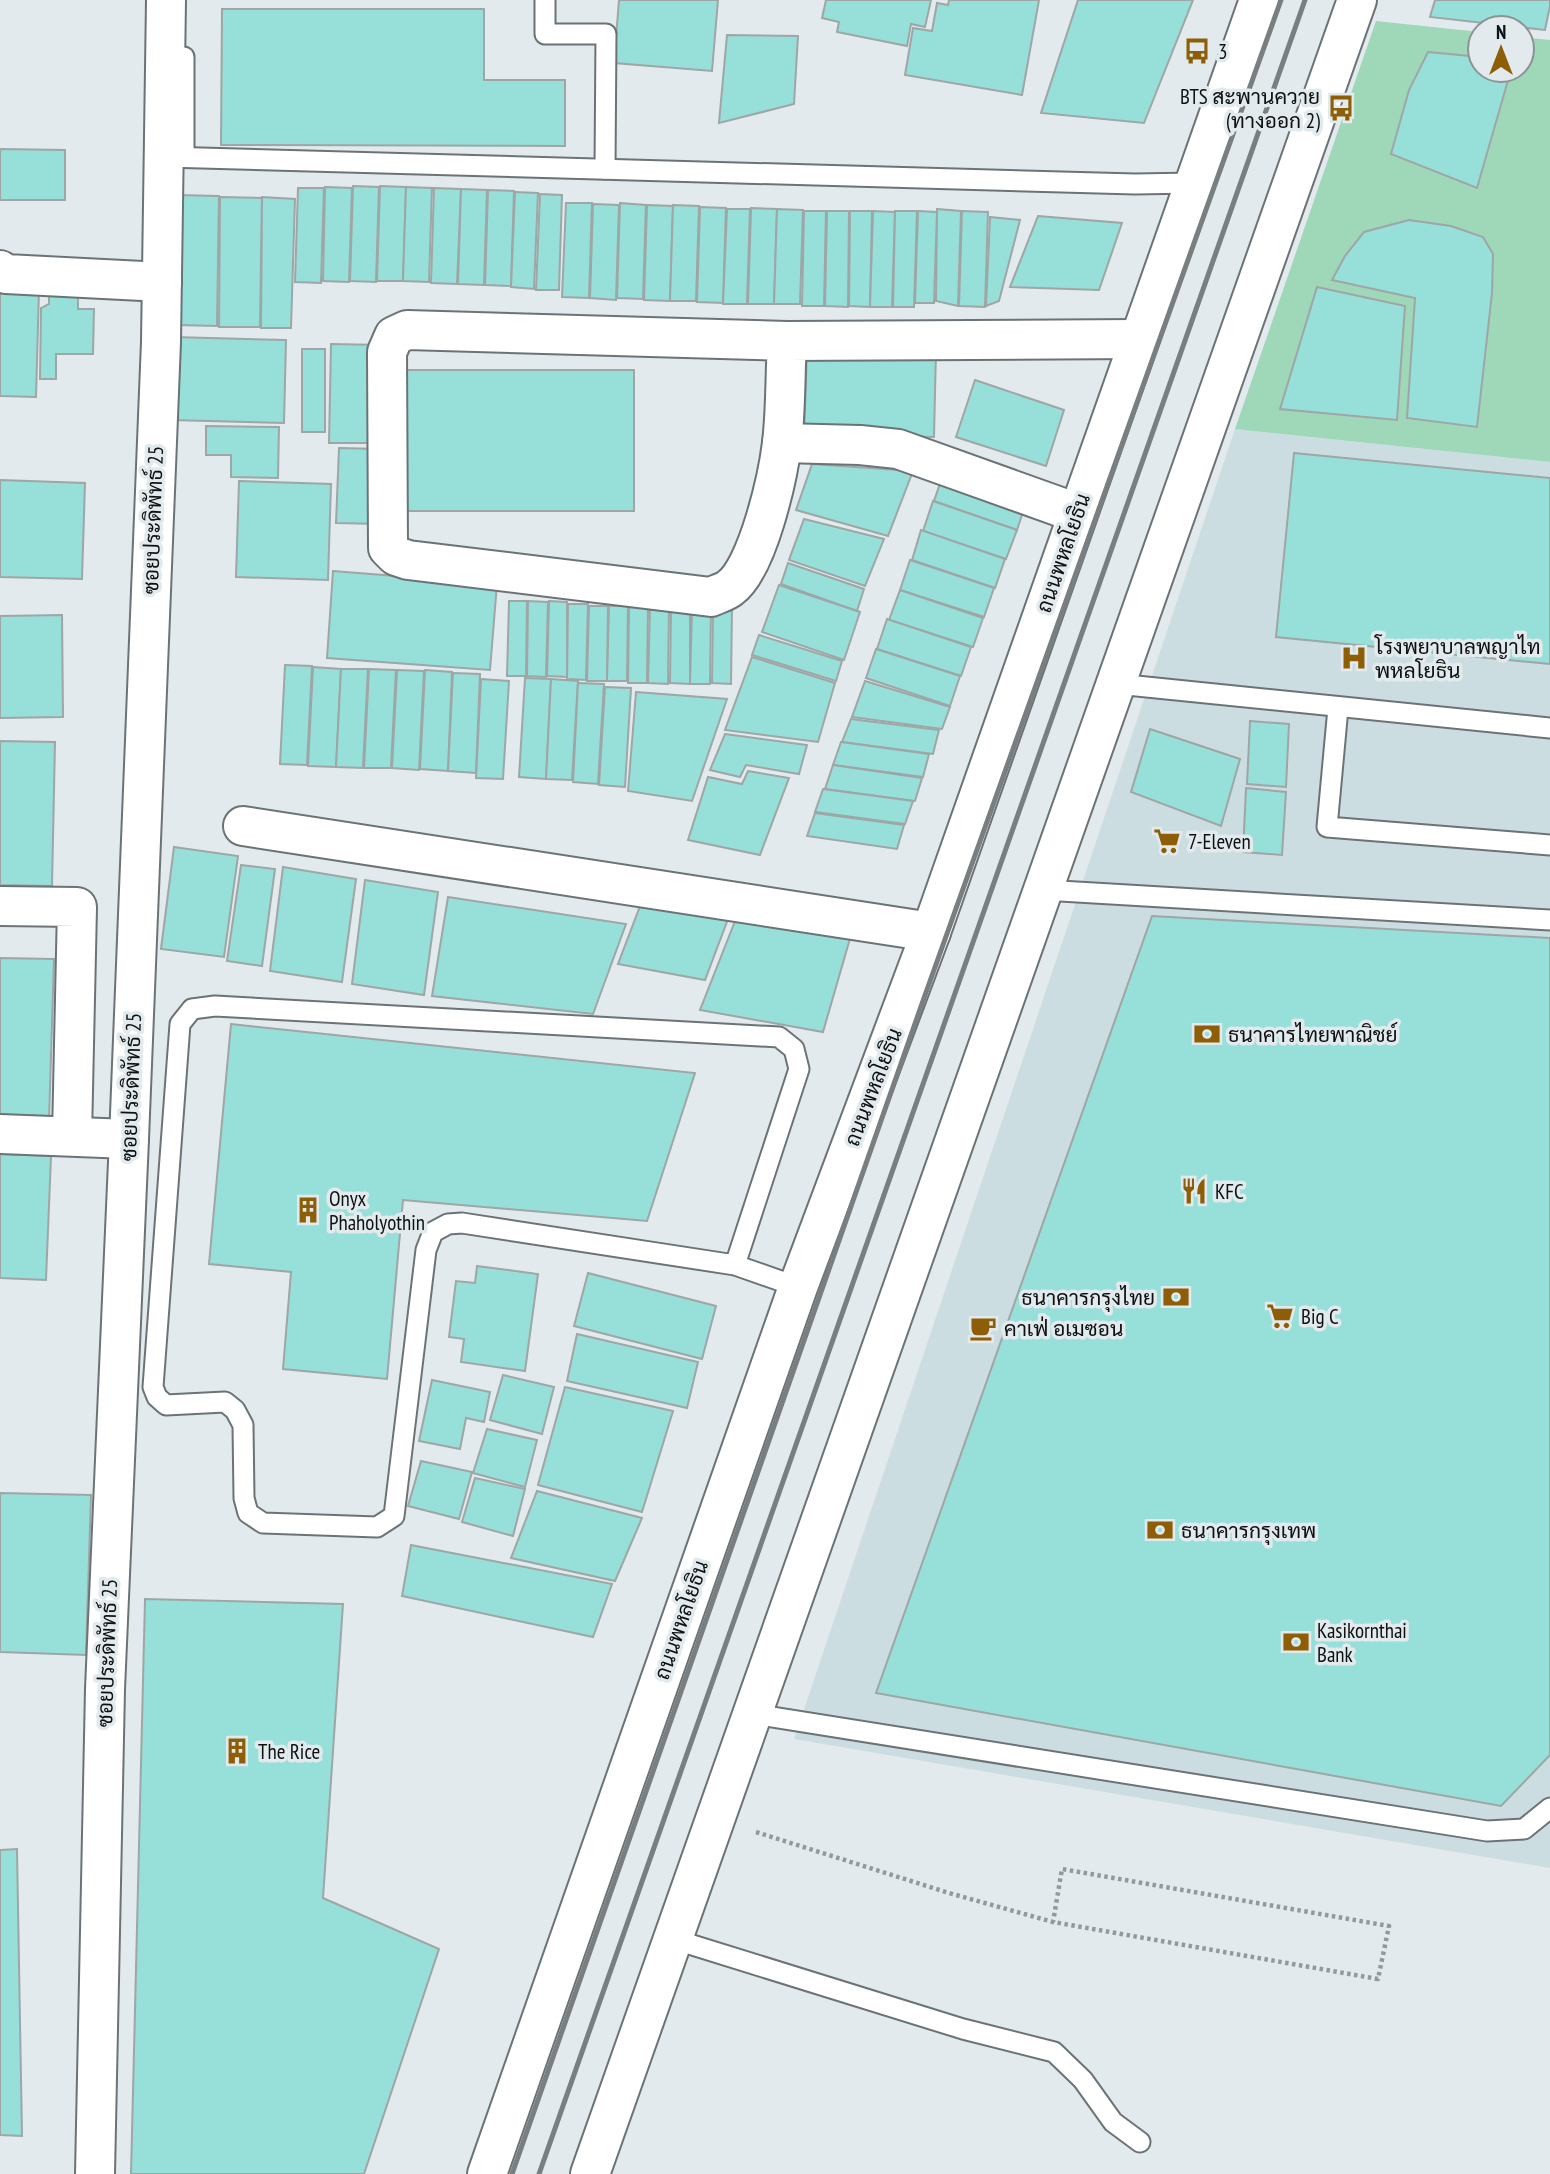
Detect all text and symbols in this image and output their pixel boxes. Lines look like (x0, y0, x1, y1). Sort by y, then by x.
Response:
north arrow (1466, 14, 1536, 84)
text: N (1496, 20, 1506, 44)
bus stop icon: 3 (1182, 36, 1212, 66)
place label: 3 (1218, 38, 1227, 65)
place label: BTS สะพานควาย (ทางออก 2) (1180, 83, 1320, 134)
bus stop icon: BTS สะพานควาย (ทางออก 2) (1326, 93, 1356, 123)
street label: ซอยประดิพัทธ์ 25 (137, 445, 169, 595)
street label: ถนนพหลโยธิน (1030, 490, 1096, 616)
place label: โรงพยาบาลพญาไท พหลโยธิน (1374, 633, 1541, 684)
hospital icon: โรงพยาบาลพญาไท พหลโยธิน (1339, 643, 1369, 673)
supermarket icon: 7-Eleven (1152, 826, 1182, 856)
place label: 7-Eleven (1188, 828, 1251, 855)
street label: ซอยประดิพัทธ์ 25 (115, 1012, 147, 1162)
bank icon: ธนาคารไทยพาณิชย์ (1192, 1019, 1222, 1049)
place label: ธนาคารไทยพาณิชย์ (1228, 1021, 1397, 1048)
street label: ถนนพหลโยธิน (838, 1024, 908, 1150)
restaurant icon: KFC (1179, 1176, 1209, 1206)
place label: KFC (1215, 1178, 1244, 1205)
place label: Onyx Phaholyothin (329, 1185, 425, 1236)
building icon: Onyx Phaholyothin (293, 1195, 323, 1225)
bank icon: ธนาคารกรุงไทย (1161, 1282, 1191, 1312)
place label: ธนาคารกรุงไทย (1021, 1284, 1155, 1312)
supermarket icon: Big C (1265, 1301, 1295, 1331)
place label: Big C (1301, 1303, 1339, 1330)
cafe icon: คาเฟ่ อเมซอน (968, 1313, 998, 1343)
place label: คาเฟ่ อเมซอน (1004, 1315, 1123, 1342)
bank icon: ธนาคารกรุงเทพ (1145, 1515, 1175, 1545)
place label: ธนาคารกรุงเทพ (1181, 1517, 1316, 1545)
street label: ถนนพหลโยธิน (648, 1557, 714, 1683)
street label: ซอยประดิพัทธ์ 25 (91, 1578, 123, 1728)
place label: Kasikornthai Bank (1317, 1617, 1407, 1668)
bank icon: Kasikornthai Bank (1281, 1627, 1311, 1657)
building icon: The Rice (222, 1736, 252, 1766)
place label: The Rice (258, 1738, 320, 1765)

